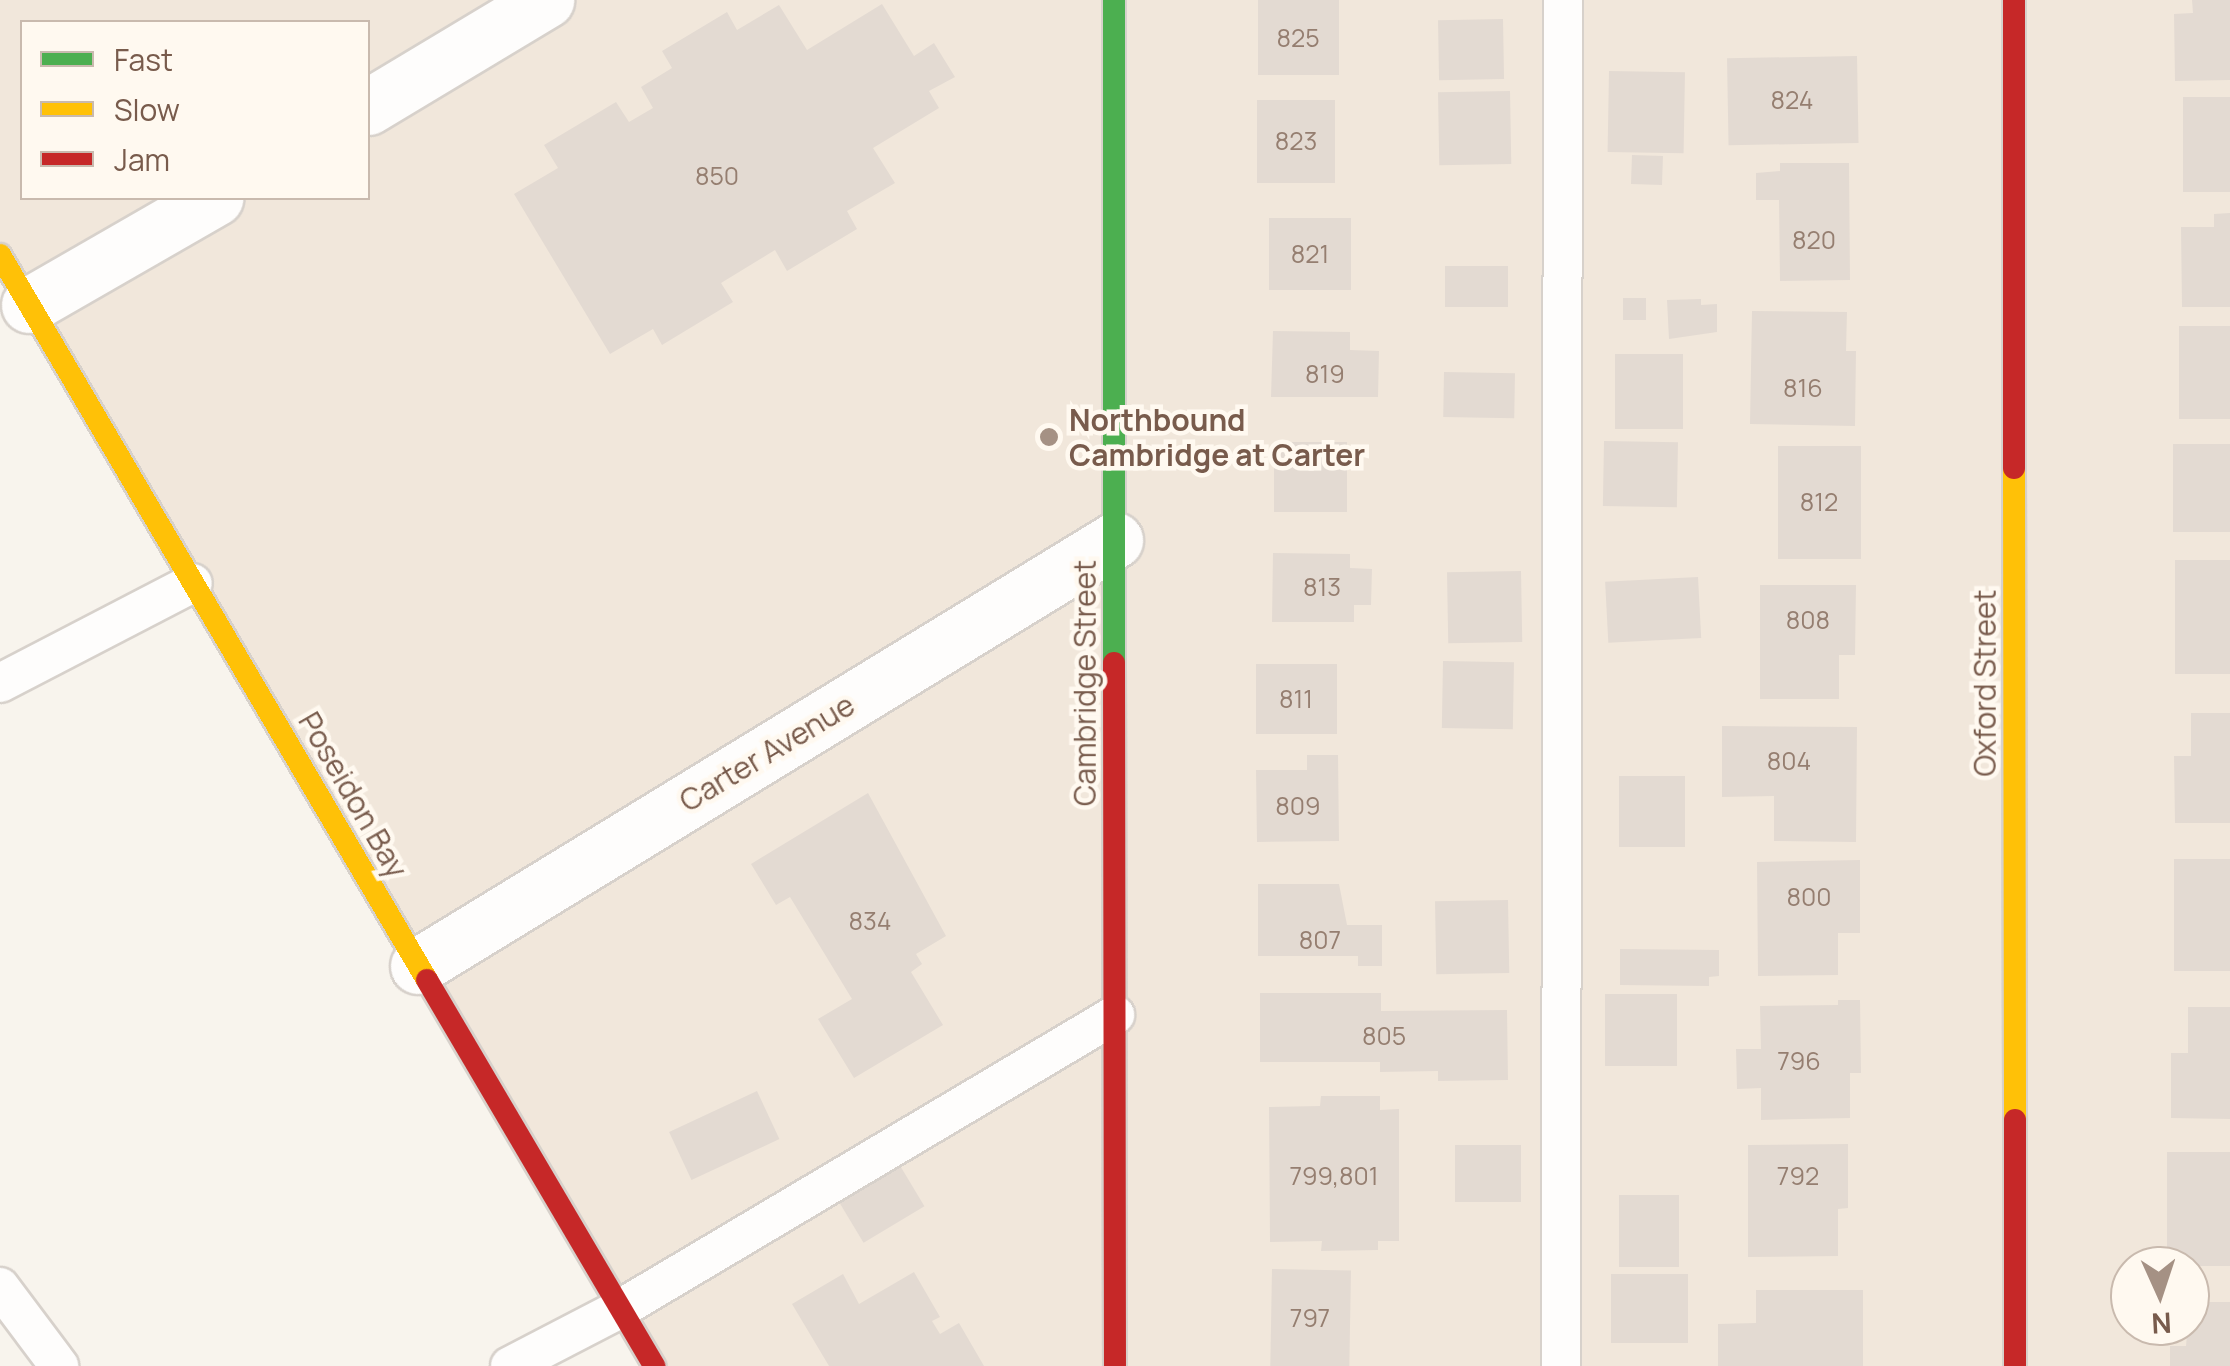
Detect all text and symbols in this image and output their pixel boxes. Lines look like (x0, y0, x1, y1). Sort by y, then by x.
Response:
legend (20, 20, 370, 200)
house number: 825 (1276, 23, 1320, 53)
text: Fast (114, 39, 173, 80)
house number: 824 (1771, 85, 1813, 115)
text: Slow (114, 89, 180, 130)
house number: 823 (1275, 126, 1317, 156)
text: Jam (114, 139, 170, 180)
house number: 850 (695, 161, 739, 191)
house number: 820 (1792, 225, 1836, 255)
house number: 821 (1291, 239, 1329, 269)
house number: 819 (1305, 359, 1345, 389)
house number: 816 (1783, 373, 1823, 403)
place label: Northbound Cambridge at Carter (1069, 402, 1365, 472)
marker: Northbound Cambridge at Carter (1038, 426, 1060, 448)
house number: 812 (1800, 487, 1838, 517)
street label: Cambridge Street (1067, 560, 1103, 806)
house number: 813 (1303, 572, 1341, 602)
street label: Oxford Street (1967, 589, 2003, 777)
house number: 808 (1786, 605, 1830, 635)
house number: 811 (1279, 684, 1313, 714)
street label: Carter Avenue (673, 687, 861, 819)
street label: Poseidon Bay (291, 706, 415, 884)
house number: 804 (1767, 746, 1811, 776)
house number: 809 (1275, 791, 1321, 821)
house number: 800 (1786, 882, 1832, 912)
house number: 834 (848, 906, 892, 936)
house number: 807 (1299, 925, 1341, 955)
house number: 805 (1362, 1021, 1406, 1051)
house number: 796 (1777, 1046, 1821, 1076)
house number: 799,801 (1289, 1161, 1379, 1191)
house number: 792 (1777, 1161, 1819, 1191)
north arrow (2110, 1246, 2210, 1346)
house number: 797 (1290, 1303, 1330, 1333)
text: N (2150, 1304, 2173, 1343)

